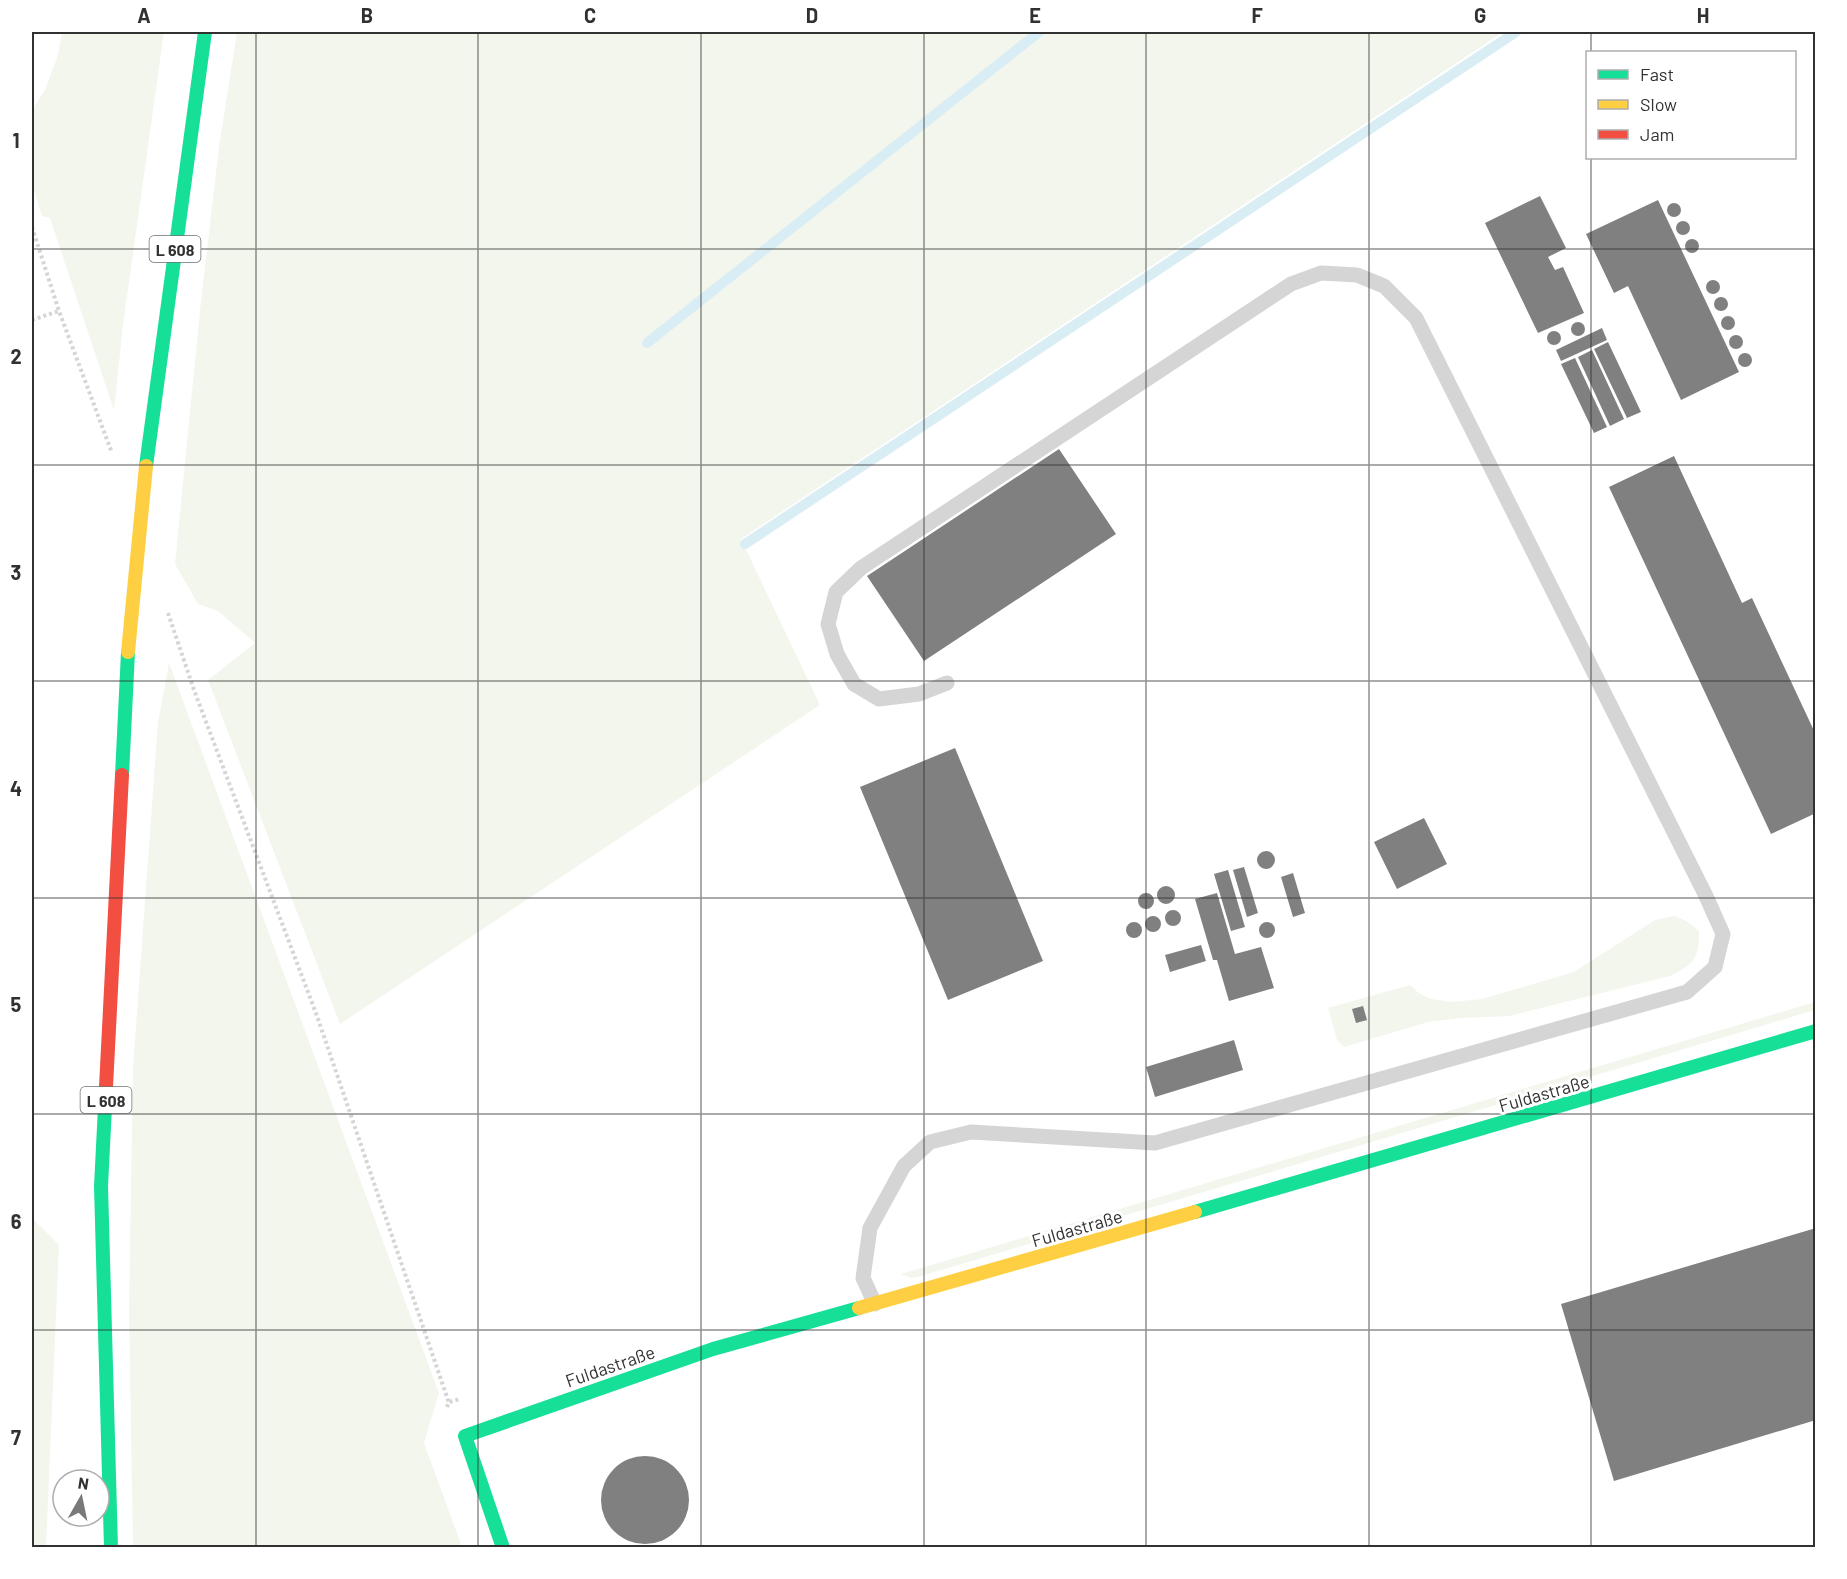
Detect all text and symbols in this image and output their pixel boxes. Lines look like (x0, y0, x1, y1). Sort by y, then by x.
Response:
text: A (137, 3, 151, 27)
text: B (361, 3, 373, 27)
text: C (584, 3, 596, 27)
text: D (806, 3, 818, 27)
text: E (1029, 3, 1041, 27)
text: F (1251, 3, 1263, 27)
text: G (1474, 3, 1486, 27)
text: H (1697, 3, 1709, 27)
legend (1586, 51, 1796, 159)
text: Fast (1640, 63, 1674, 85)
text: Slow (1640, 93, 1677, 115)
text: Jam (1640, 123, 1674, 145)
text: 1 (12, 128, 20, 152)
road number: L 608 (150, 236, 201, 262)
text: 2 (10, 344, 22, 368)
text: 3 (11, 560, 21, 584)
text: 4 (10, 776, 22, 800)
text: 5 (11, 992, 22, 1016)
street label: Fuldastraße (1496, 1070, 1592, 1116)
road number: L 608 (80, 1087, 132, 1113)
street label: Fuldastraße (1029, 1205, 1125, 1251)
text: 6 (11, 1209, 22, 1233)
street label: Fuldastraße (562, 1340, 658, 1392)
text: 7 (11, 1425, 21, 1449)
north arrow (51, 1468, 111, 1528)
text: N (77, 1472, 90, 1493)

